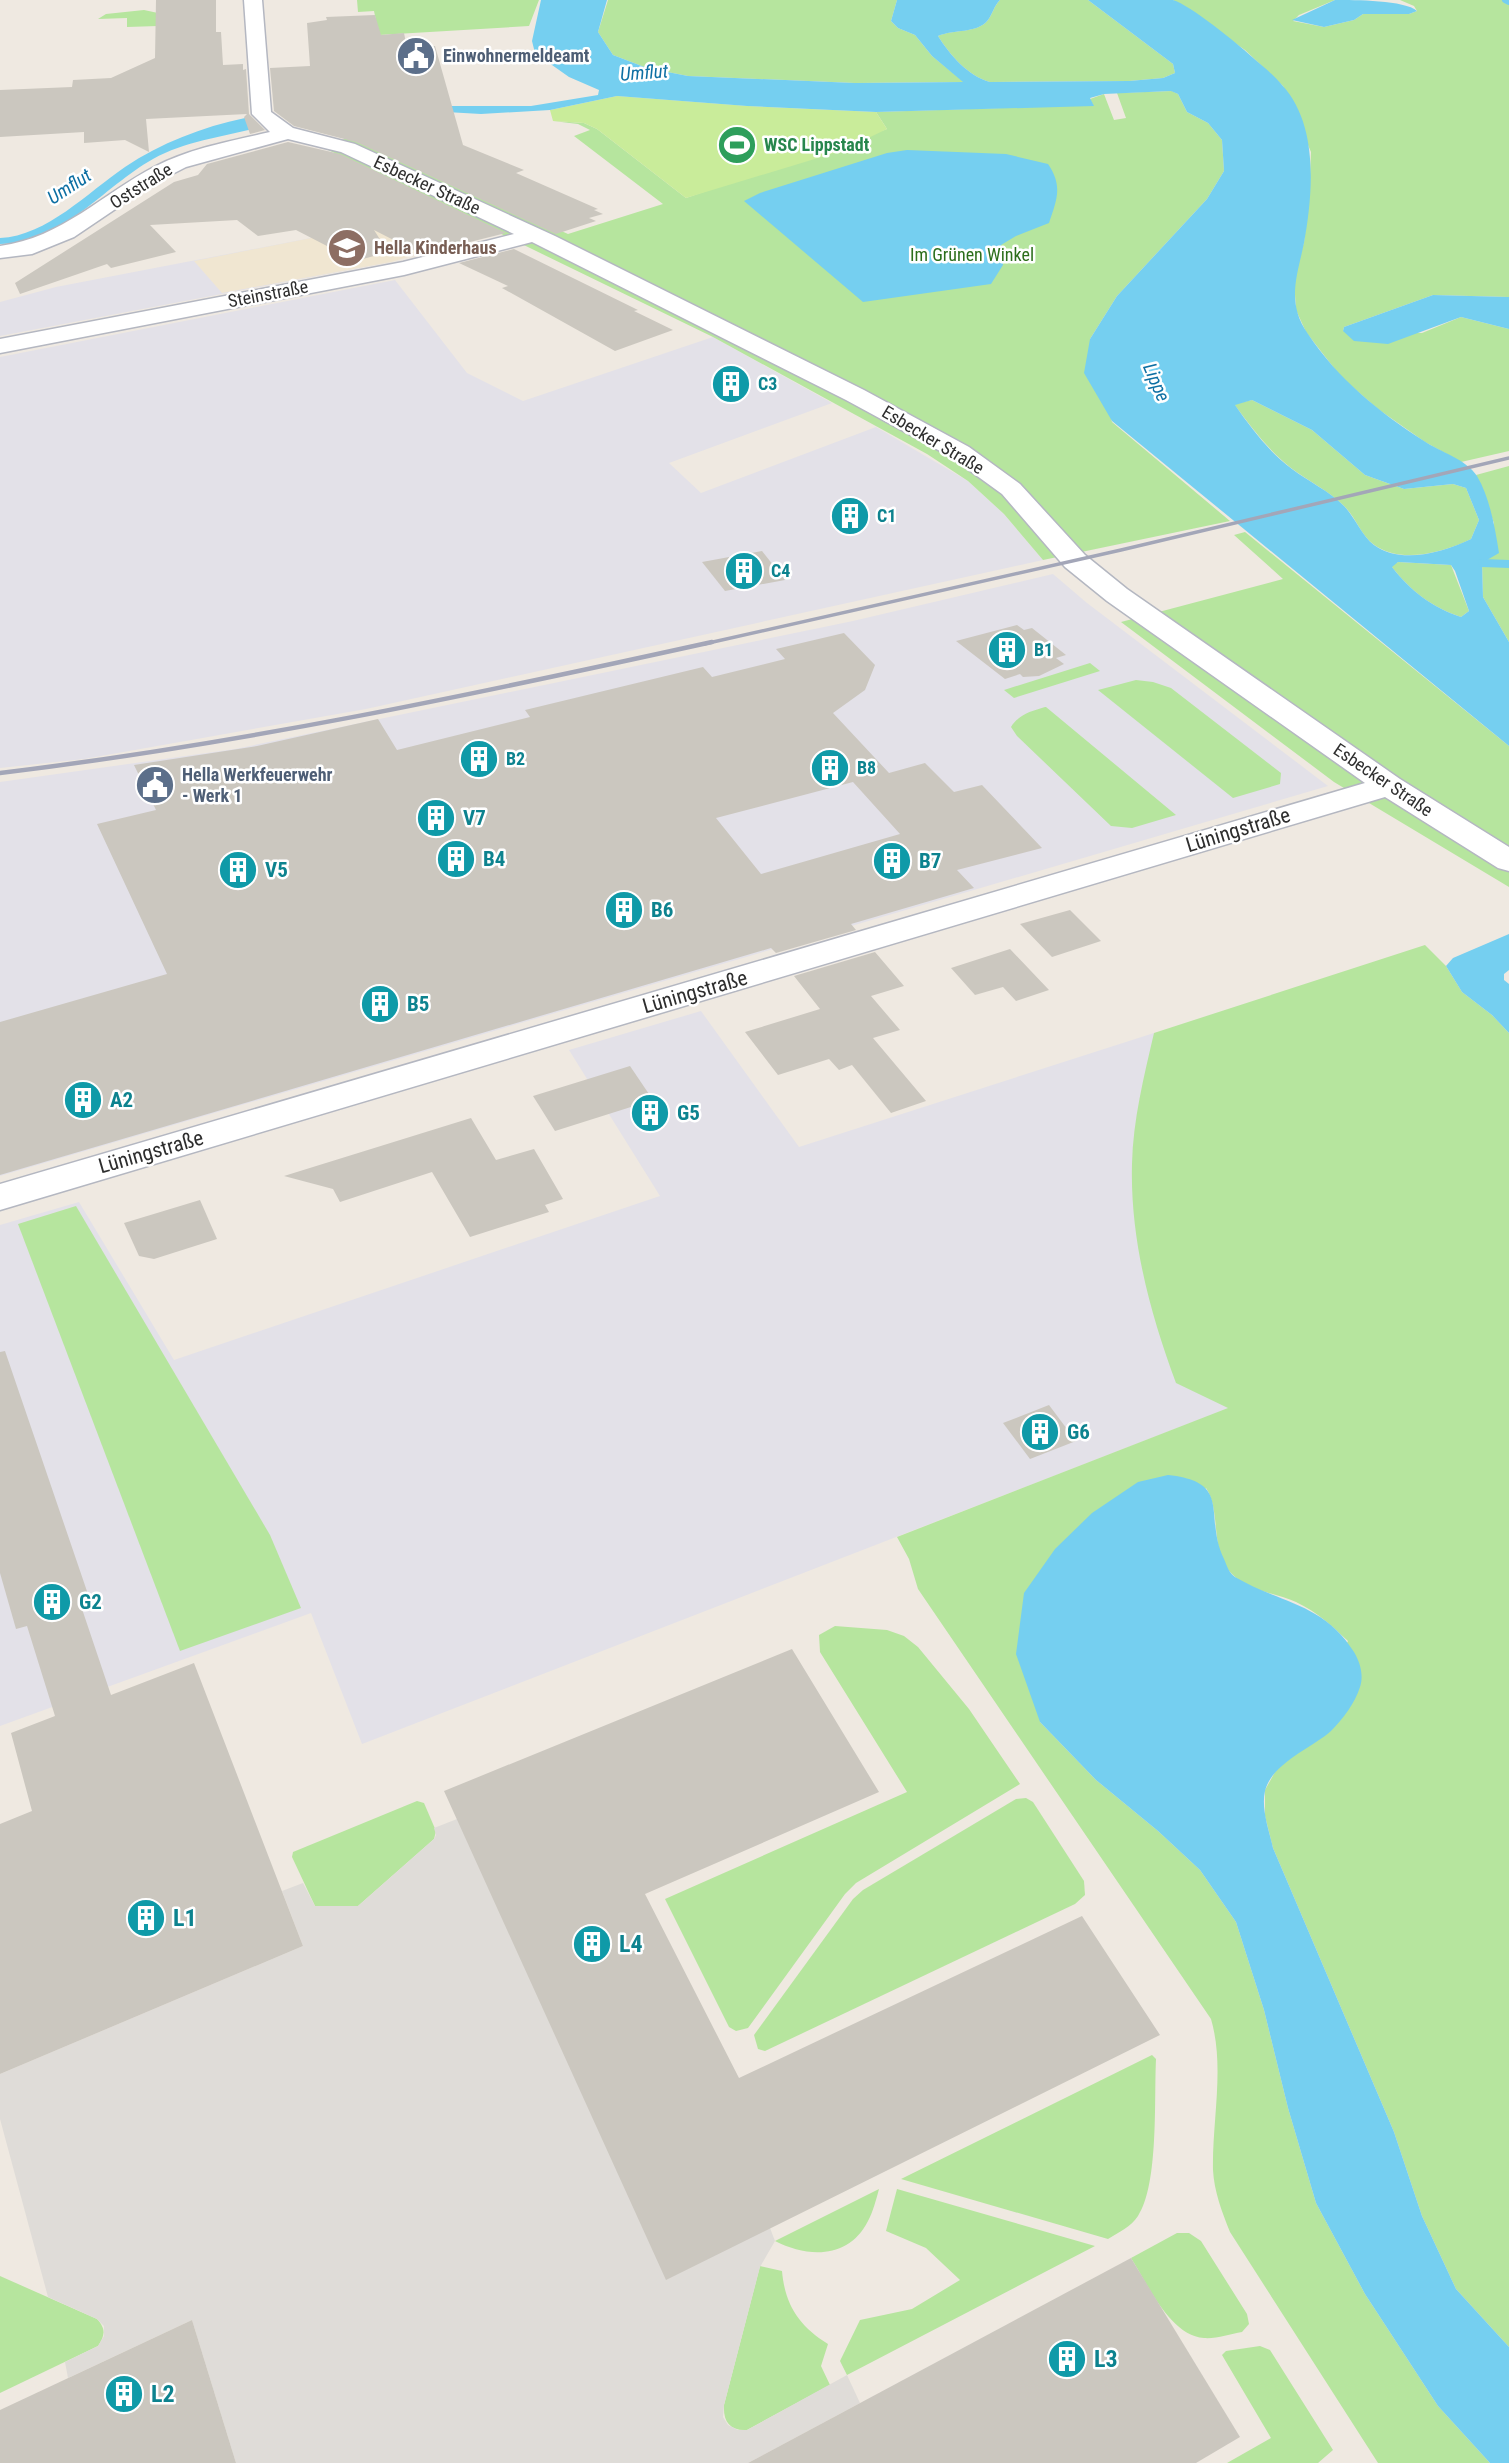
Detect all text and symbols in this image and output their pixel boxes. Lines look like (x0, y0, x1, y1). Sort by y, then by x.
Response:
public building icon: Einwohnermeldeamt (395, 35, 437, 77)
place label: Einwohnermeldeamt (443, 45, 590, 66)
water label: Umflut (619, 59, 669, 86)
sports icon: WSC Lippstadt (716, 124, 758, 166)
place label: WSC Lippstadt (764, 134, 870, 155)
street label: Esbecker Straße (371, 151, 484, 218)
street label: Oststraße (106, 158, 176, 213)
water label: Umflut (43, 163, 96, 209)
school or university icon: Hella Kinderhaus (326, 227, 368, 269)
place label: Hella Kinderhaus (374, 237, 497, 258)
park label: Im Grünen Winkel (910, 244, 1034, 265)
street label: Steinstraße (226, 275, 310, 312)
water label: Lippe (1138, 359, 1175, 405)
building icon: C3 (710, 363, 752, 405)
place label: C3 (758, 373, 777, 394)
street label: Esbecker Straße (879, 401, 988, 478)
building icon: C1 (829, 495, 871, 537)
place label: C1 (877, 505, 896, 526)
building icon: C4 (723, 550, 765, 592)
place label: C4 (771, 560, 790, 581)
building icon: B1 (986, 629, 1028, 671)
place label: B1 (1034, 639, 1053, 660)
building icon: B2 (458, 738, 500, 780)
street label: Esbecker Straße (1330, 739, 1437, 820)
building icon: B8 (809, 747, 851, 789)
place label: B2 (506, 748, 525, 769)
place label: B8 (857, 757, 876, 778)
public building icon: Hella Werkfeuerwehr - Werk 1 (134, 764, 176, 806)
place label: Hella Werkfeuerwehr - Werk 1 (182, 764, 333, 806)
building icon: V7 (415, 797, 457, 839)
street label: Lüningstraße (1183, 803, 1293, 857)
place label: V7 (463, 806, 486, 830)
building icon: B4 (435, 838, 477, 880)
building icon: B7 (871, 840, 913, 882)
place label: B4 (483, 847, 505, 871)
building icon: V5 (217, 849, 259, 891)
place label: B7 (919, 849, 941, 873)
place label: V5 (265, 858, 288, 882)
building icon: B6 (603, 889, 645, 931)
place label: B6 (651, 898, 673, 922)
street label: Lüningstraße (640, 966, 750, 1018)
building icon: B5 (359, 983, 401, 1025)
place label: B5 (407, 992, 429, 1016)
building icon: A2 (62, 1079, 104, 1121)
place label: A2 (110, 1088, 133, 1112)
building icon: G5 (629, 1092, 671, 1134)
place label: G5 (677, 1101, 700, 1125)
street label: Lüningstraße (96, 1126, 206, 1178)
building icon: G6 (1019, 1411, 1061, 1453)
place label: G6 (1067, 1420, 1090, 1444)
building icon: G2 (31, 1581, 73, 1623)
place label: G2 (79, 1590, 102, 1614)
building icon: L1 (125, 1897, 167, 1939)
place label: L1 (173, 1904, 197, 1932)
building icon: L4 (571, 1923, 613, 1965)
place label: L4 (619, 1930, 643, 1958)
building icon: L3 (1046, 2338, 1088, 2380)
place label: L3 (1094, 2345, 1118, 2373)
building icon: L2 (103, 2373, 145, 2415)
place label: L2 (151, 2380, 175, 2408)

